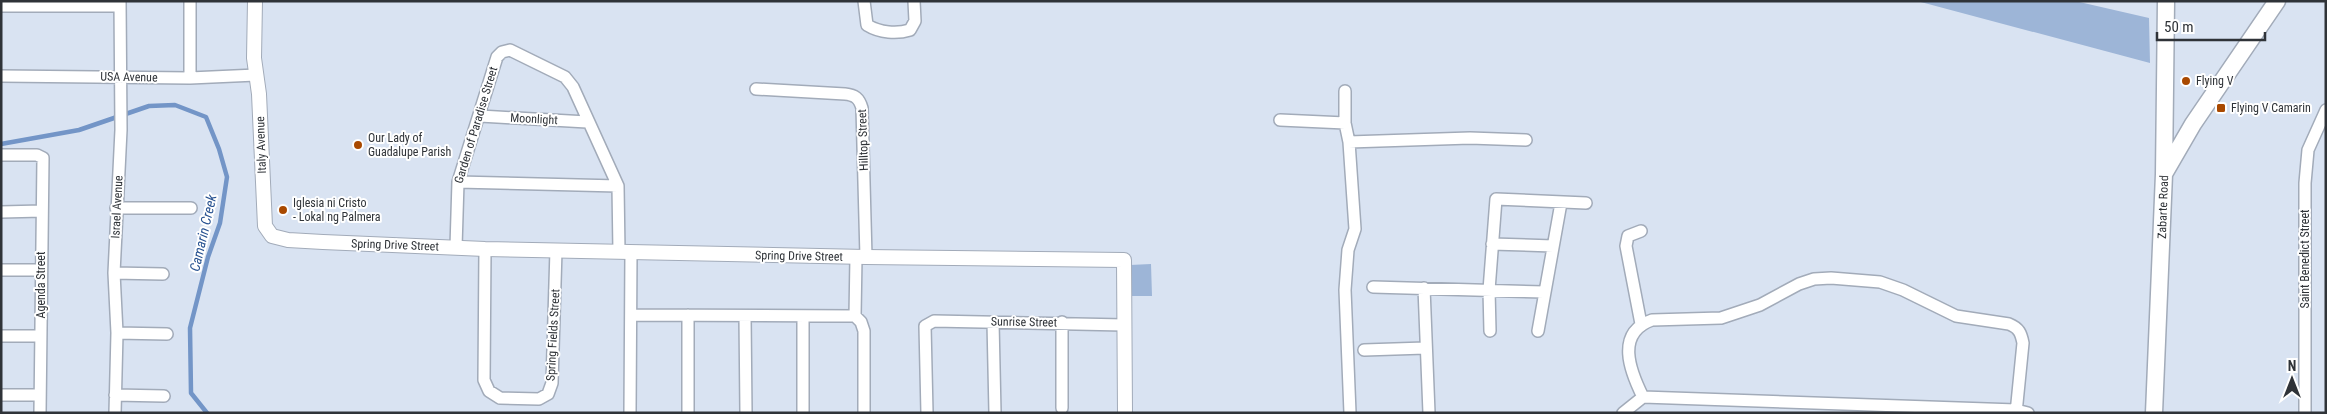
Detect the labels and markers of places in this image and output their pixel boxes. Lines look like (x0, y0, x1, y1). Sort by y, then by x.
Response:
place label: Flying V (2196, 74, 2234, 88)
marker: Flying V (2180, 75, 2192, 87)
place label: Flying V Camarin (2231, 101, 2311, 115)
marker: Flying V Camarin (2215, 102, 2227, 114)
place label: Our Lady of Guadalupe Parish (368, 131, 451, 159)
marker: Our Lady of Guadalupe Parish (352, 139, 364, 151)
place label: Iglesia ni Cristo - Lokal ng Palmera (293, 196, 381, 224)
marker: Iglesia ni Cristo - Lokal ng Palmera (277, 204, 289, 216)

